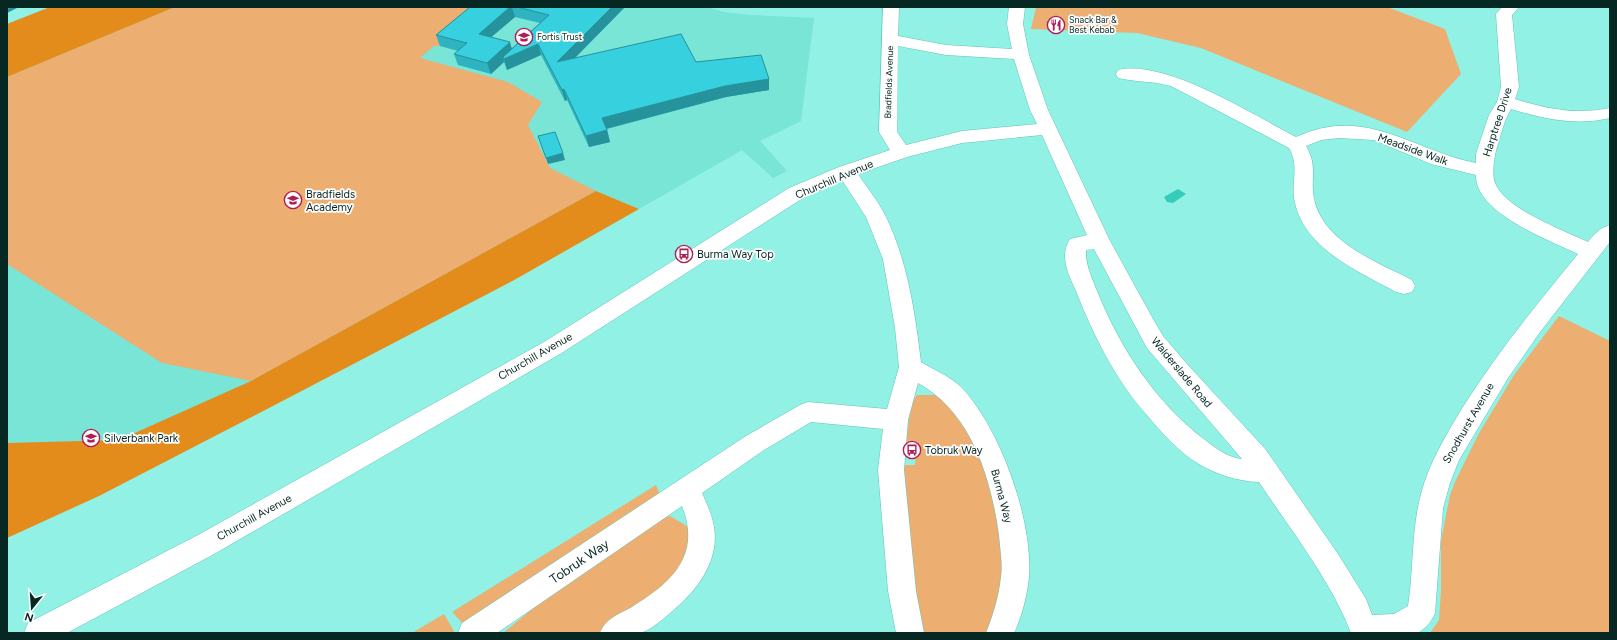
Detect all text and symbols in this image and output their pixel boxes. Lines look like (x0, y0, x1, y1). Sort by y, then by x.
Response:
place label: Snack Bar & Best Kebab (1069, 14, 1117, 35)
restaurant icon: Snack Bar & Best Kebab (1046, 15, 1066, 35)
school or university icon: Fortis Trust (514, 27, 534, 47)
place label: Fortis Trust (537, 31, 583, 42)
street label: Bradfields Avenue (882, 45, 895, 119)
street label: Harptree Drive (1480, 86, 1515, 158)
street label: Meadside Walk (1376, 131, 1450, 168)
street label: Churchill Avenue (793, 157, 875, 202)
place label: Bradfields Academy (306, 188, 355, 214)
school or university icon: Bradfields Academy (283, 190, 303, 210)
bus stop icon: Burma Way Top (674, 244, 694, 264)
place label: Burma Way Top (697, 248, 774, 261)
street label: Churchill Avenue (496, 330, 575, 383)
street label: Walderslade Road (1148, 334, 1215, 410)
street label: Snodhurst Avenue (1440, 381, 1497, 466)
school or university icon: Silverbank Park (81, 428, 101, 448)
place label: Silverbank Park (104, 432, 179, 445)
bus stop icon: Tobruk Way (902, 440, 922, 460)
place label: Tobruk Way (925, 444, 983, 457)
street label: Burma Way (988, 468, 1015, 525)
street label: Churchill Avenue (215, 492, 294, 543)
street label: Tobruk Way (547, 536, 612, 587)
north arrow (12, 588, 52, 628)
text: N (23, 610, 35, 625)

